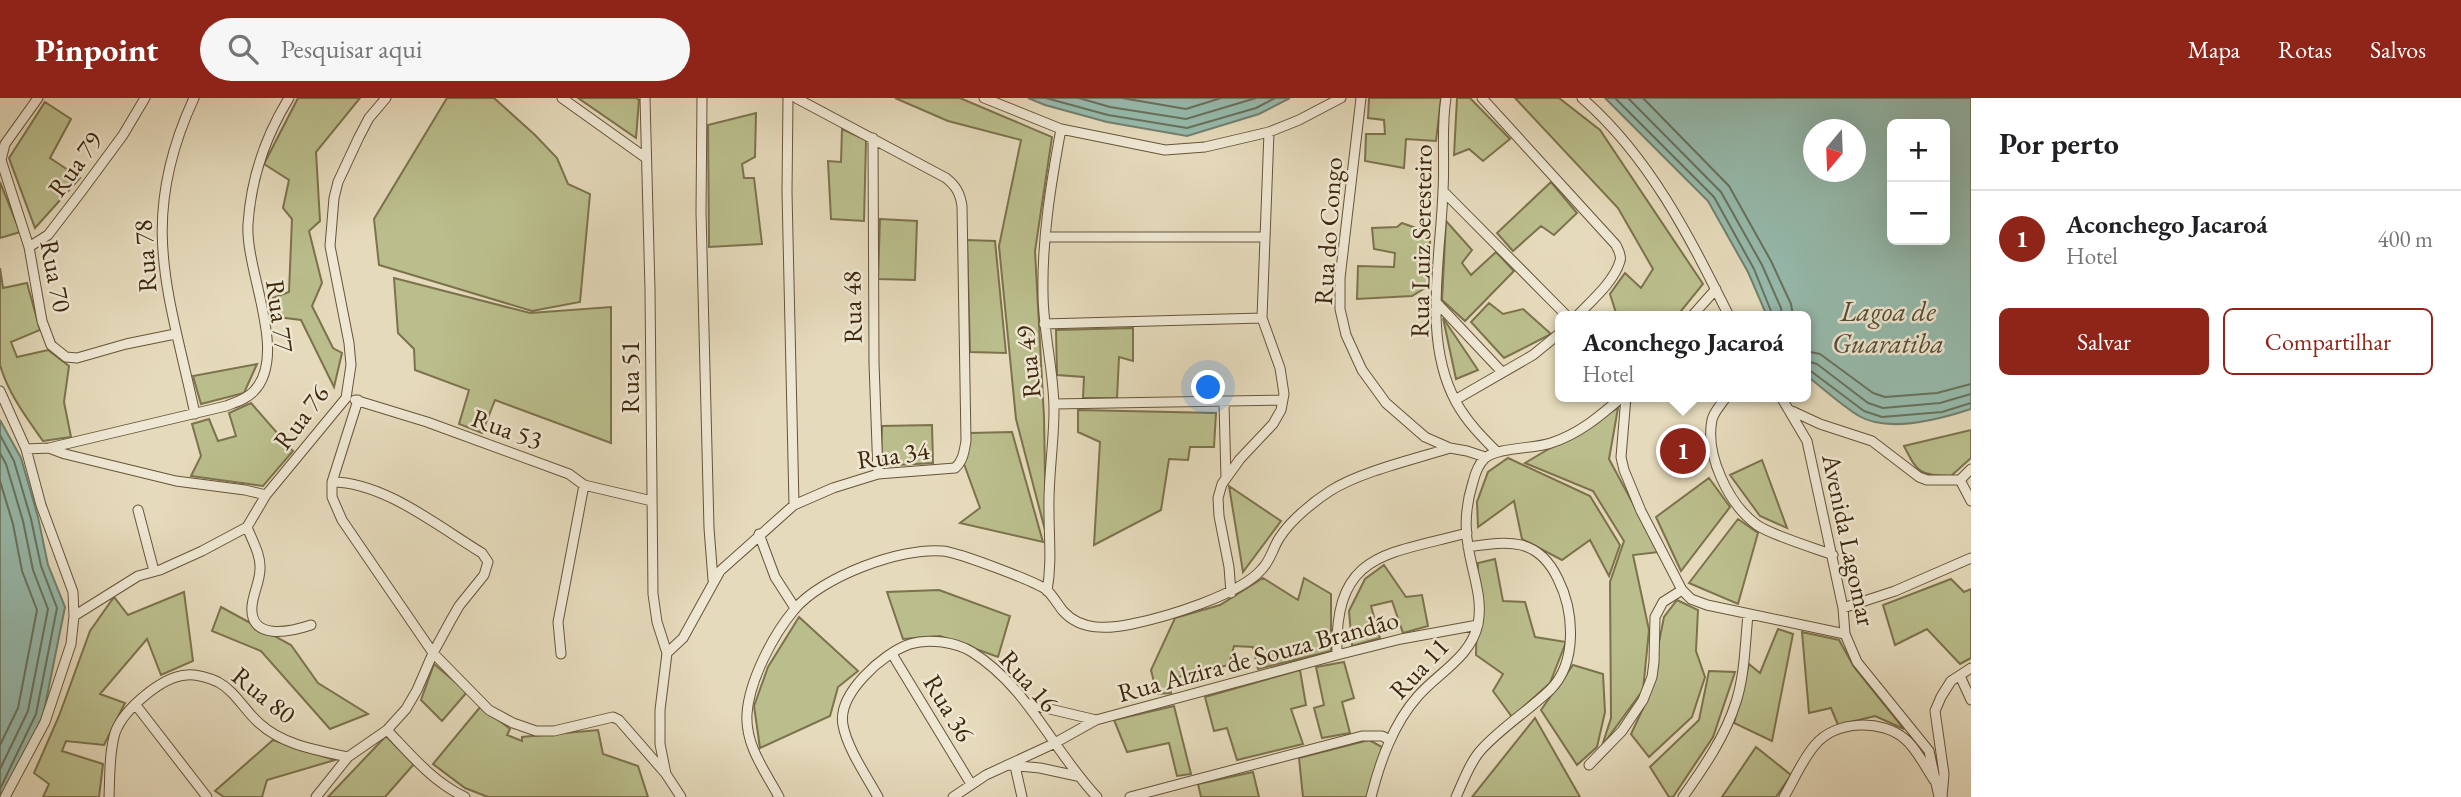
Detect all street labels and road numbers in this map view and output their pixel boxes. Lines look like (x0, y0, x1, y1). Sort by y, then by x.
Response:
street label: Rua 79 (40, 124, 110, 203)
street label: Rua Luiz Seresteiro (1402, 144, 1440, 338)
street label: Rua do Congo (1306, 156, 1350, 306)
street label: Rua 78 (126, 219, 164, 293)
street label: Rua 70 (32, 237, 80, 315)
street label: Rua 48 (834, 270, 870, 344)
street label: Rua 77 (258, 278, 302, 355)
street label: Rua 49 (1007, 324, 1049, 400)
street label: Rua 51 (613, 341, 647, 413)
street label: Rua 76 (266, 378, 336, 456)
street label: Rua 53 (467, 401, 547, 457)
street label: Rua 34 (855, 433, 932, 477)
street label: Avenida Lagomar (1814, 450, 1884, 629)
street label: Rua Alzira de Souza Brandão (1114, 602, 1402, 710)
street label: Rua 11 (1382, 630, 1456, 706)
street label: Rua 16 (992, 643, 1066, 719)
street label: Rua 80 (225, 659, 303, 731)
street label: Rua 36 (916, 668, 982, 748)

